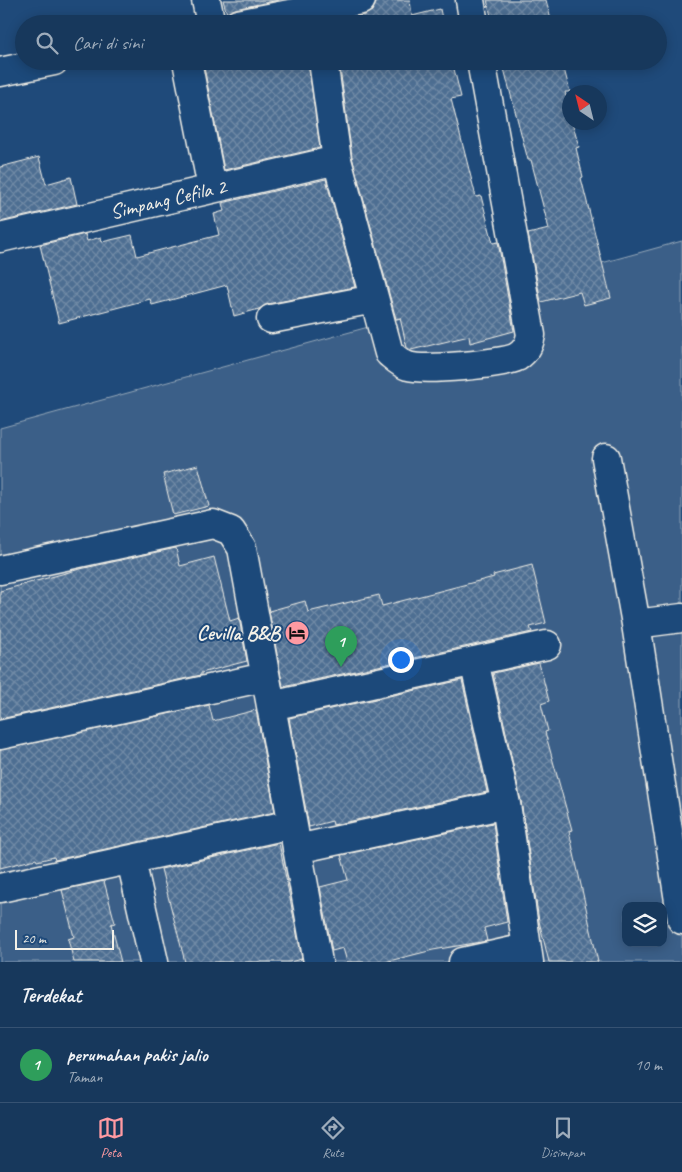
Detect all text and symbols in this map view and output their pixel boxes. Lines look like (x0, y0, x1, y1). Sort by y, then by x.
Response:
search box (15, 15, 667, 70)
icon: search (33, 29, 61, 57)
text: Cari di sini (73, 31, 143, 55)
north arrow (562, 85, 607, 130)
street label: Simpang Cefila 2 (107, 173, 230, 225)
place label: Cevilla B&B (197, 620, 282, 646)
hotel icon: Cevilla B&B (284, 620, 310, 646)
pin: 1 (325, 626, 357, 667)
your location (388, 647, 414, 673)
map controls (622, 902, 667, 947)
button: layers (622, 902, 667, 947)
scale bar (15, 927, 114, 950)
text: 20 m (22, 930, 46, 947)
text: Terdekat (20, 982, 81, 1008)
text: perumahan pakis jalio (67, 1043, 208, 1067)
text: 1 (32, 1055, 40, 1075)
text: 10 m (635, 1055, 662, 1075)
text: Taman (67, 1067, 102, 1087)
tab: Peta (97, 1114, 125, 1161)
tab: Rute (319, 1114, 347, 1161)
tab: Disimpan (541, 1114, 585, 1161)

